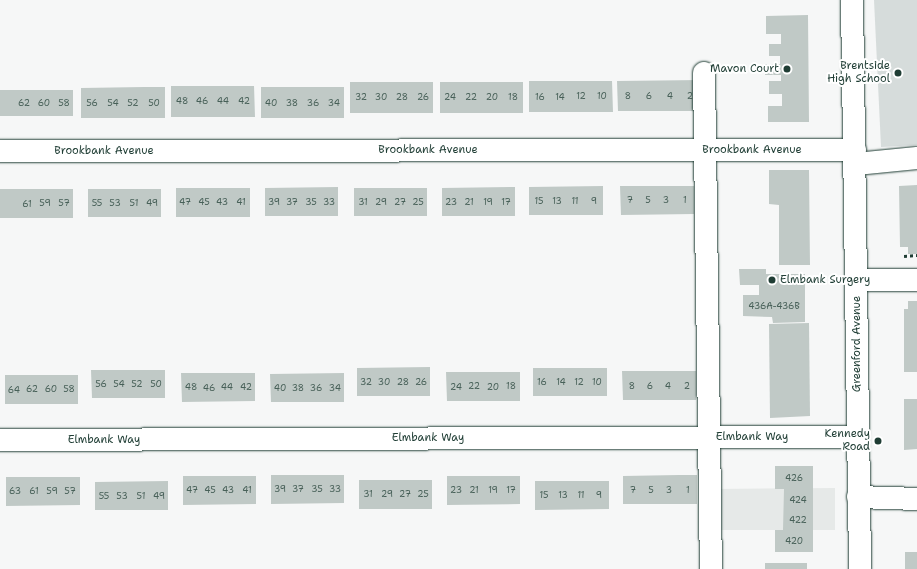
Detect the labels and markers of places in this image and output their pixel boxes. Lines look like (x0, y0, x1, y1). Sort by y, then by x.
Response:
place label: Brentside High School (827, 60, 890, 86)
place label: Mavon Court (710, 62, 779, 76)
marker: Mavon Court (782, 64, 792, 74)
marker: Brentside High School (893, 68, 903, 78)
place label: Elmbank Surgery (780, 273, 870, 287)
marker: Elmbank Surgery (767, 275, 777, 285)
place label: Kennedy Road (824, 428, 870, 454)
marker: Kennedy Road (873, 436, 883, 446)

